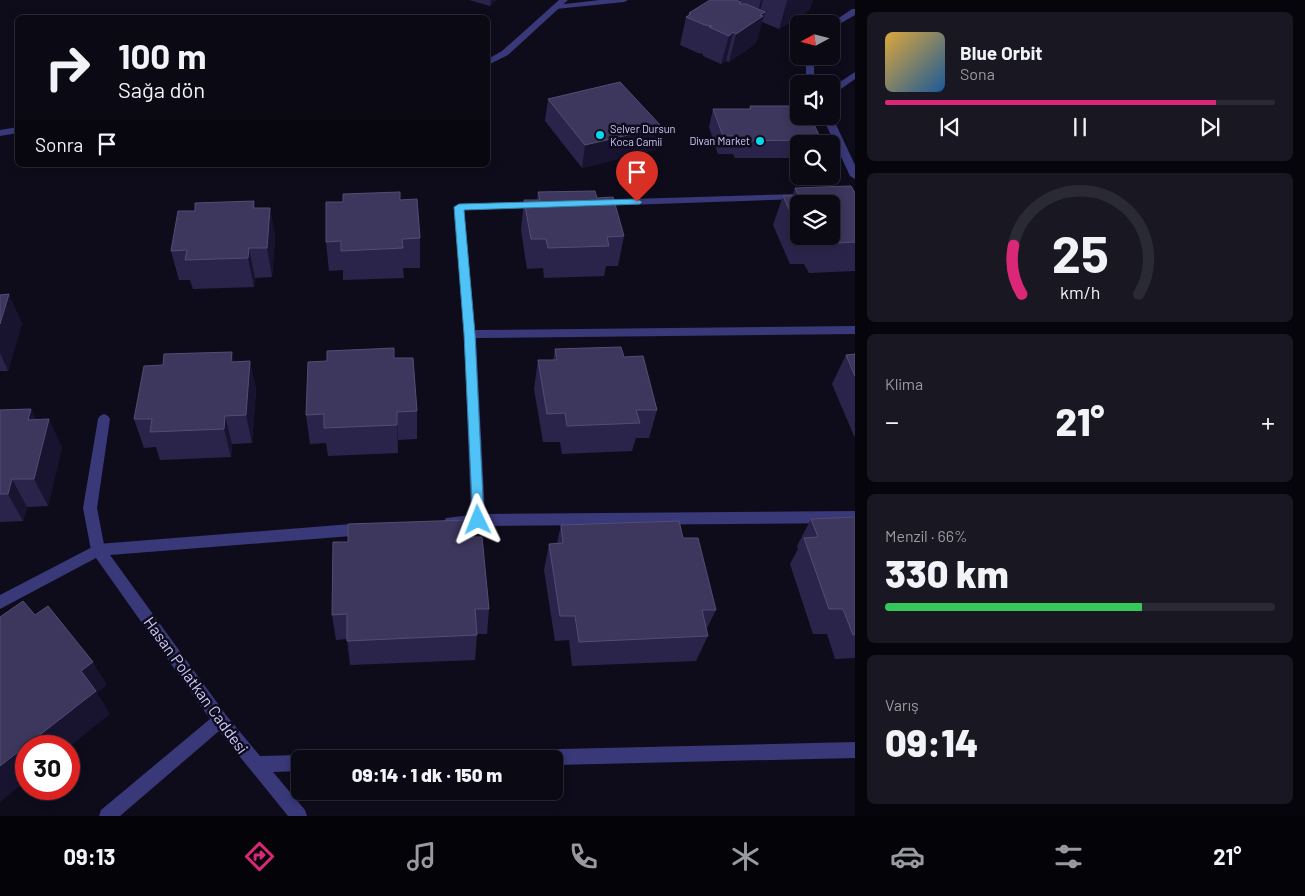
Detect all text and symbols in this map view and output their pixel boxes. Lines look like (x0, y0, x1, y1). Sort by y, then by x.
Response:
north arrow (790, 15, 840, 65)
map controls (790, 15, 840, 245)
text: 100 m (118, 34, 207, 76)
icon: right (35, 35, 100, 100)
text: Blue Orbit (960, 41, 1043, 64)
text: Sona (960, 64, 995, 83)
button: sound (790, 75, 840, 125)
text: Sağa dön (118, 76, 205, 102)
icon: previous (936, 113, 964, 141)
icon: pause (1066, 113, 1094, 141)
icon: next (1196, 113, 1224, 141)
place label: Selver Dursun Koca Camii (610, 122, 676, 148)
marker: Selver Dursun Koca Camii (594, 129, 606, 141)
icon: arrive (93, 130, 121, 158)
text: Sonra (35, 133, 83, 156)
place label: Divan Market (689, 134, 750, 147)
marker: Divan Market (754, 135, 766, 147)
button: search (790, 135, 840, 185)
pin (616, 151, 658, 202)
icon: arrive (623, 158, 651, 186)
button: layers (790, 195, 840, 245)
text: 25 (1051, 221, 1109, 283)
text: km/h (1060, 281, 1100, 303)
text: Klima (885, 374, 923, 393)
text: 21° (1055, 398, 1105, 444)
text: − (885, 404, 899, 438)
text: + (1261, 404, 1275, 438)
position arrow (451, 493, 503, 545)
text: Menzil · 66% (885, 526, 968, 545)
text: 330 km (885, 550, 1009, 596)
street label: Hasan Polatkan Caddesi (140, 613, 252, 757)
text: Varış (885, 695, 919, 714)
text: 09:14 (885, 719, 978, 765)
speed limit sign: 30 (15, 735, 80, 800)
text: 09:14 · 1 dk · 150 m (352, 763, 502, 786)
icon: directions (242, 839, 277, 874)
icon: music (404, 839, 439, 874)
icon: phone (566, 839, 601, 874)
icon: climate (728, 839, 763, 874)
icon: car (890, 839, 925, 874)
icon: filters (1051, 839, 1086, 874)
text: 09:13 (63, 843, 115, 869)
text: 21° (1213, 843, 1241, 869)

